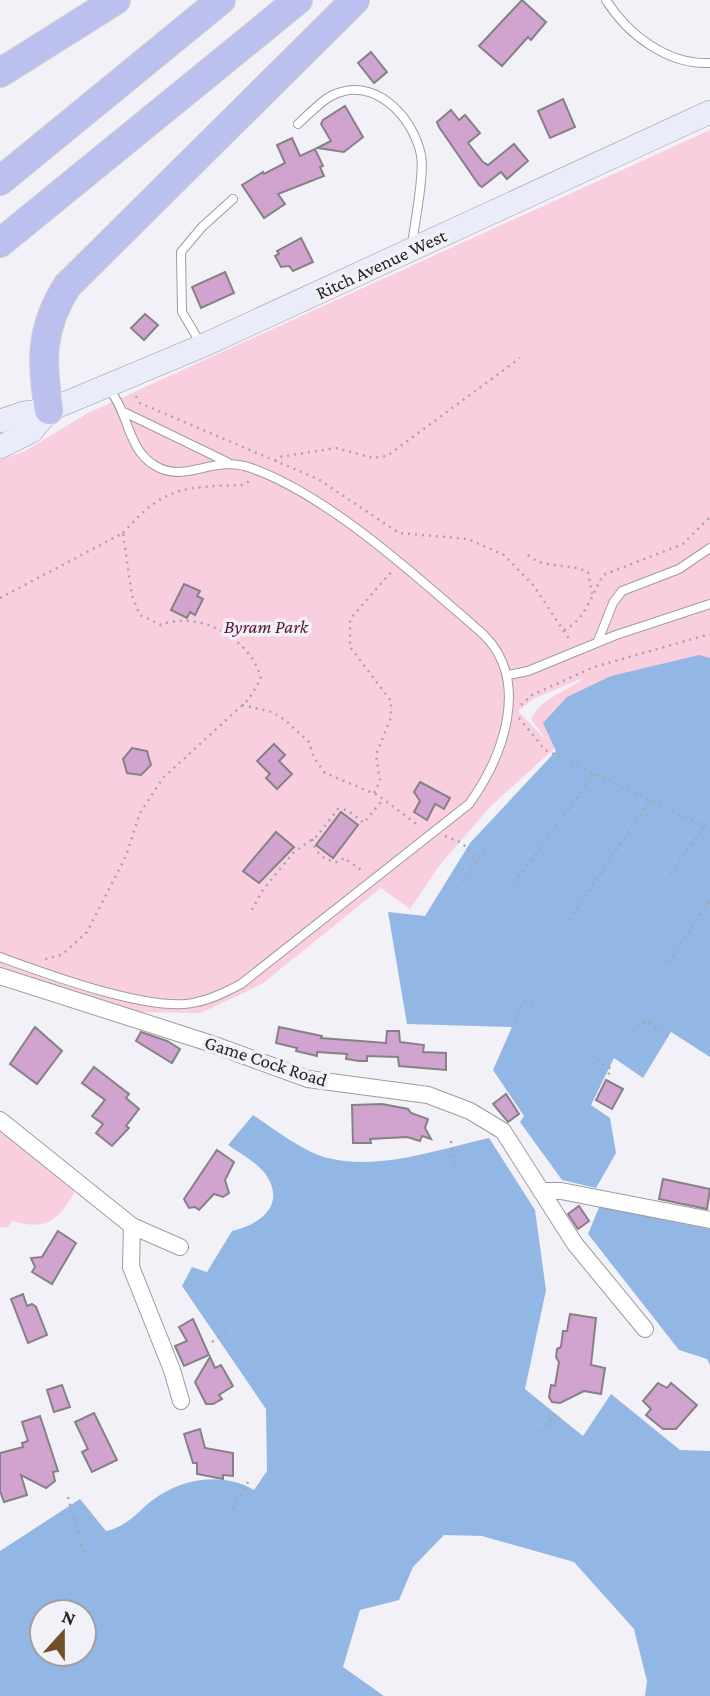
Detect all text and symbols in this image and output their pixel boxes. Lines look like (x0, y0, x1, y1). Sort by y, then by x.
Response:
street label: Ritch Avenue West (312, 224, 450, 303)
park label: Byram Park (224, 616, 309, 637)
street label: Game Cock Road (202, 1031, 330, 1091)
north arrow (28, 1598, 98, 1668)
text: N (59, 1605, 79, 1630)

